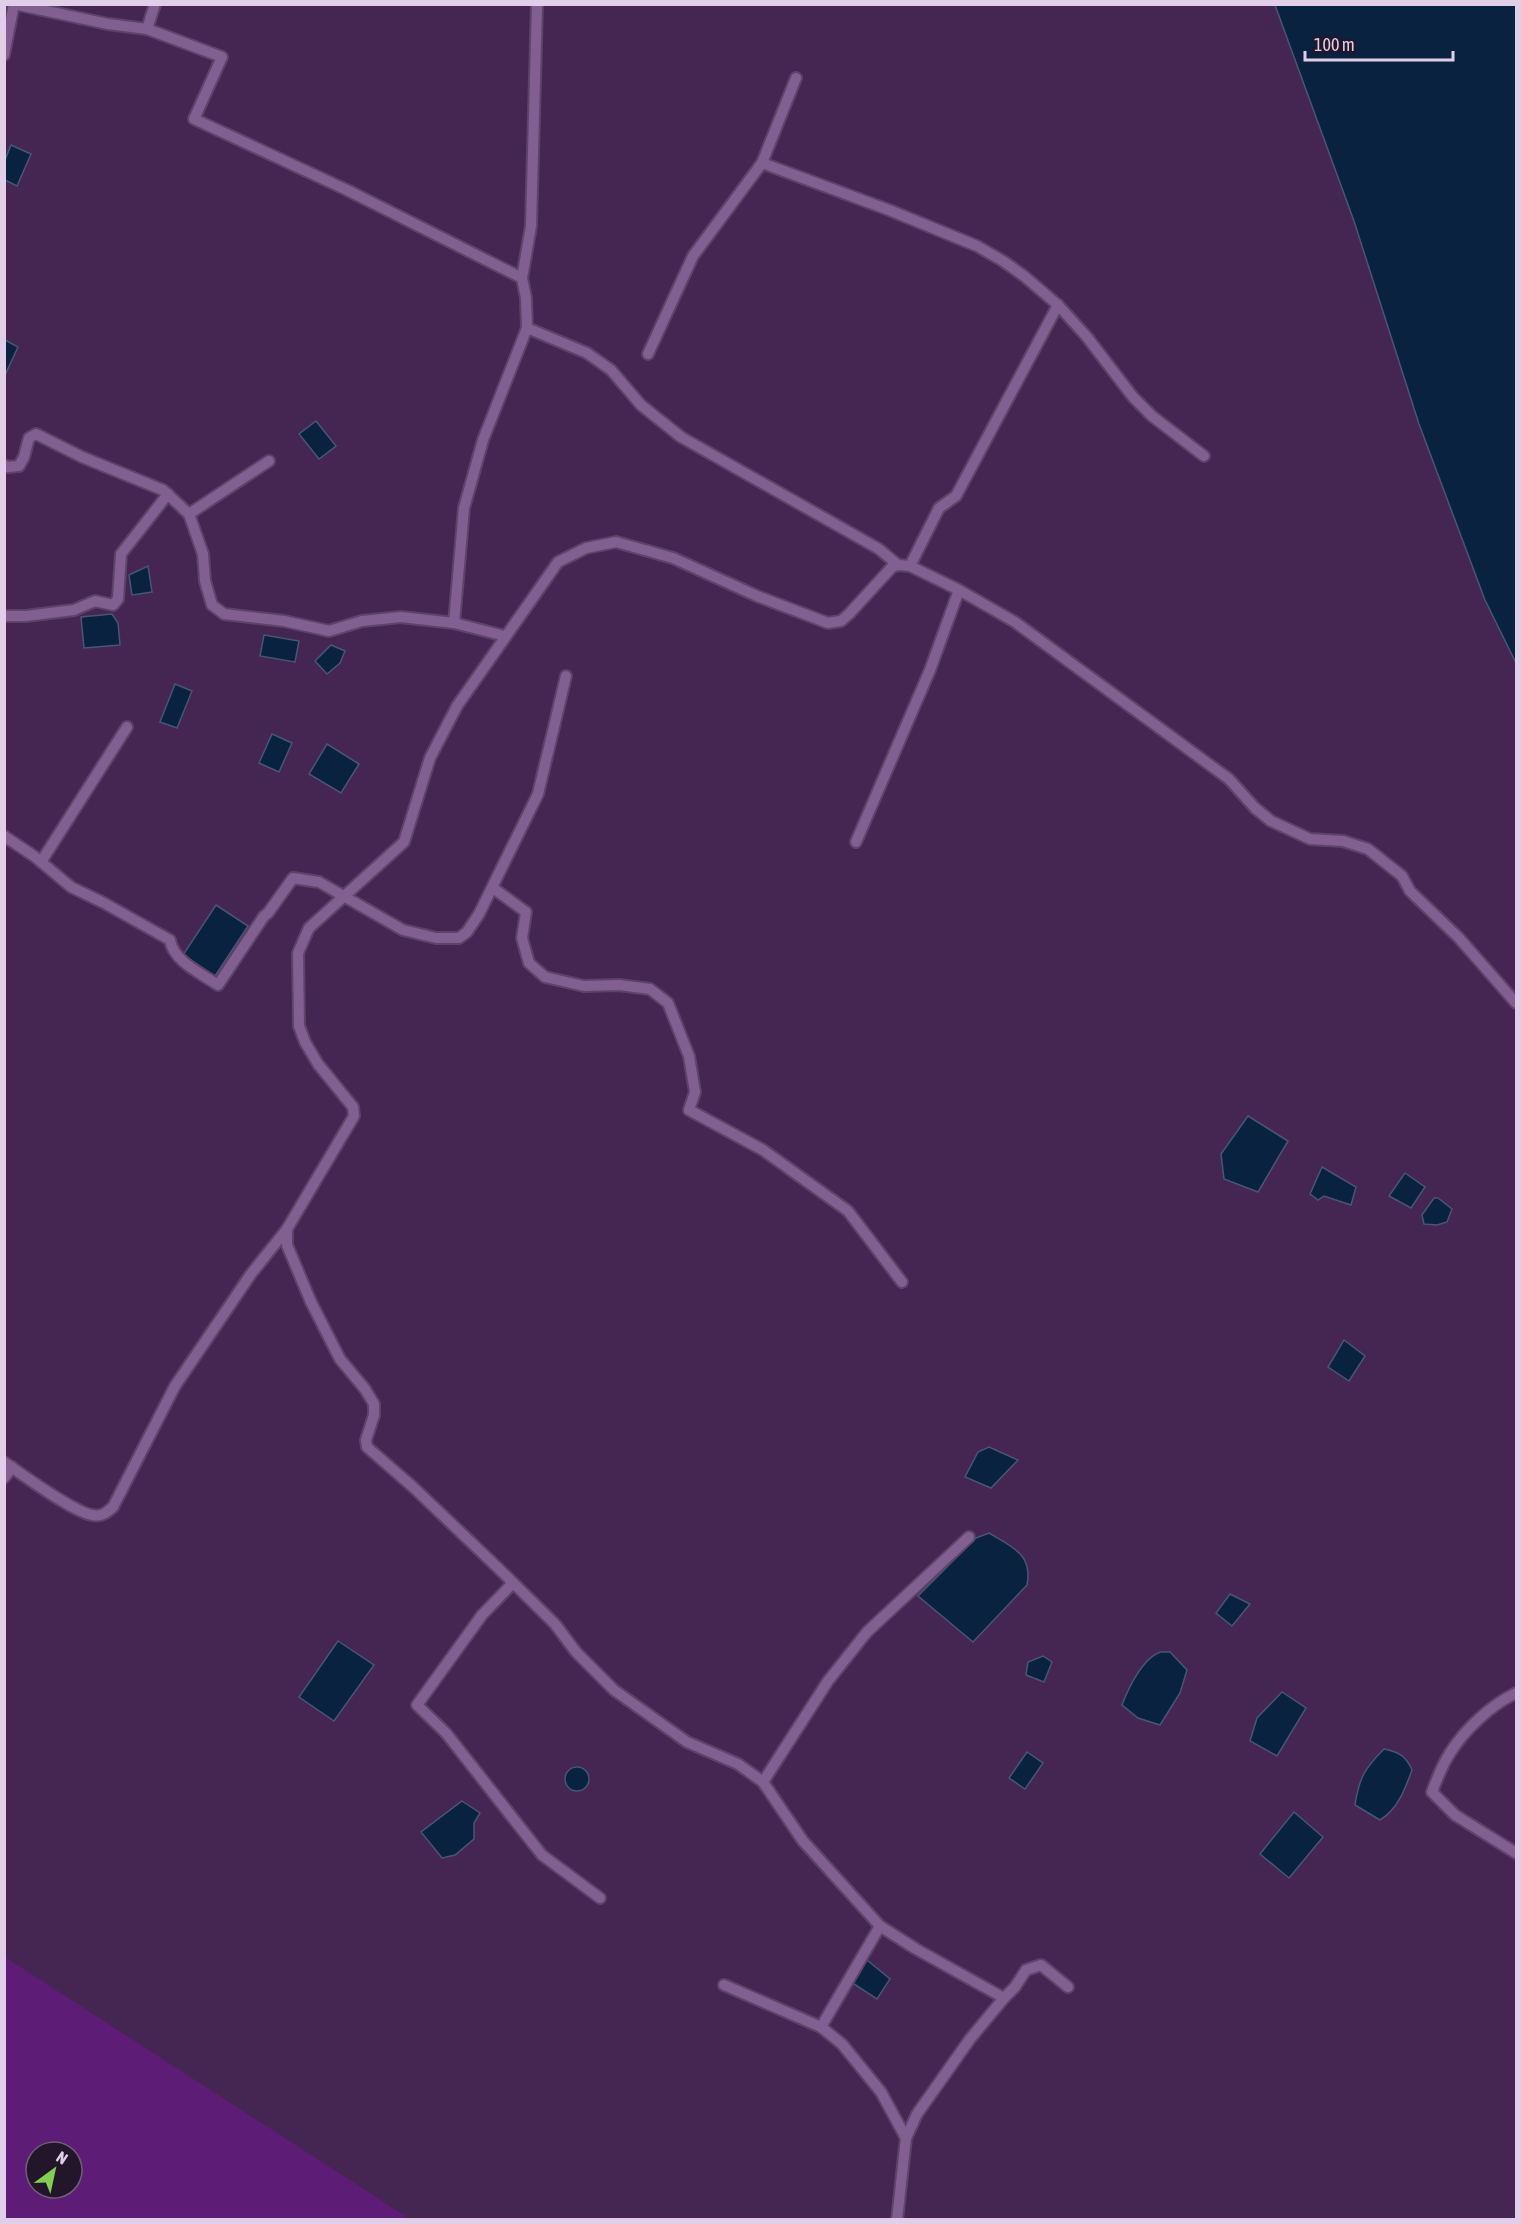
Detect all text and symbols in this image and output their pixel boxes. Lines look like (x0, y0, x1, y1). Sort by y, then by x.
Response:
scale bar (1305, 24, 1454, 62)
text: 100 m (1314, 34, 1355, 55)
north arrow (24, 2140, 84, 2200)
text: N (53, 2147, 71, 2168)

